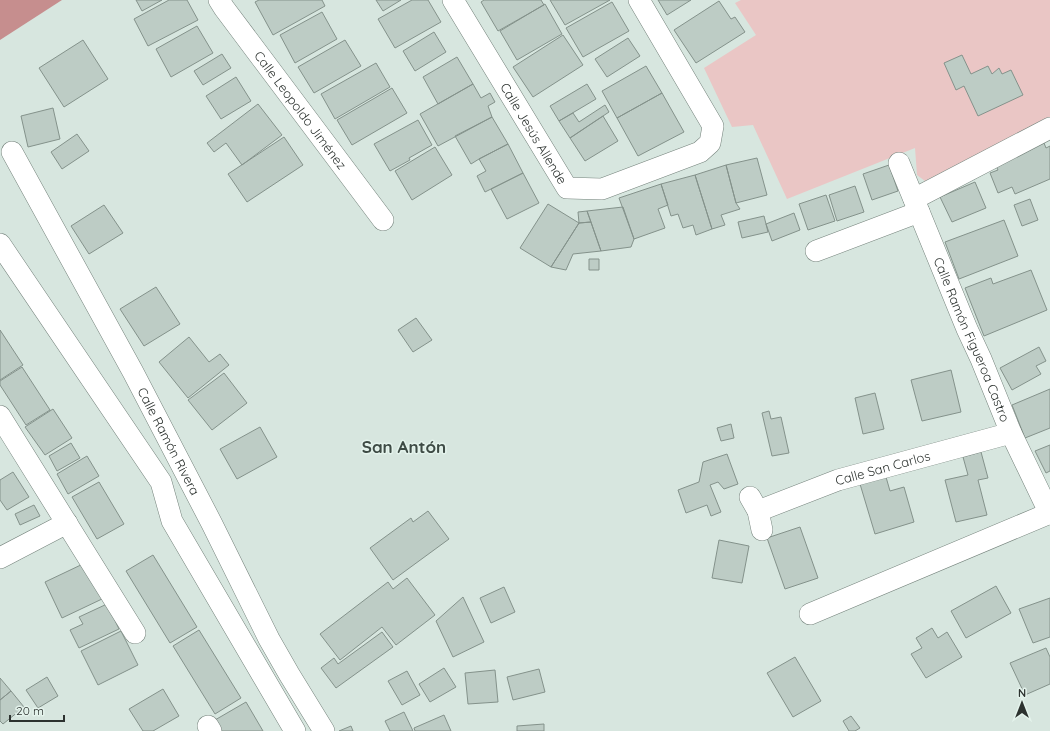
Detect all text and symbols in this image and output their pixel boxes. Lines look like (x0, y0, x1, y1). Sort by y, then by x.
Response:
street label: Calle Leopoldo Jiménez (251, 48, 350, 172)
street label: Calle Jesús Allende (497, 80, 571, 187)
street label: Calle Ramón Figueroa Castro (930, 255, 1014, 424)
street label: Calle Ramón Rivera (134, 385, 203, 498)
district label: San Antón (362, 436, 446, 457)
street label: Calle San Carlos (833, 447, 932, 488)
north arrow (1002, 683, 1042, 723)
text: N (1018, 686, 1026, 700)
scale bar (10, 697, 64, 723)
text: 20 m (16, 703, 44, 718)

